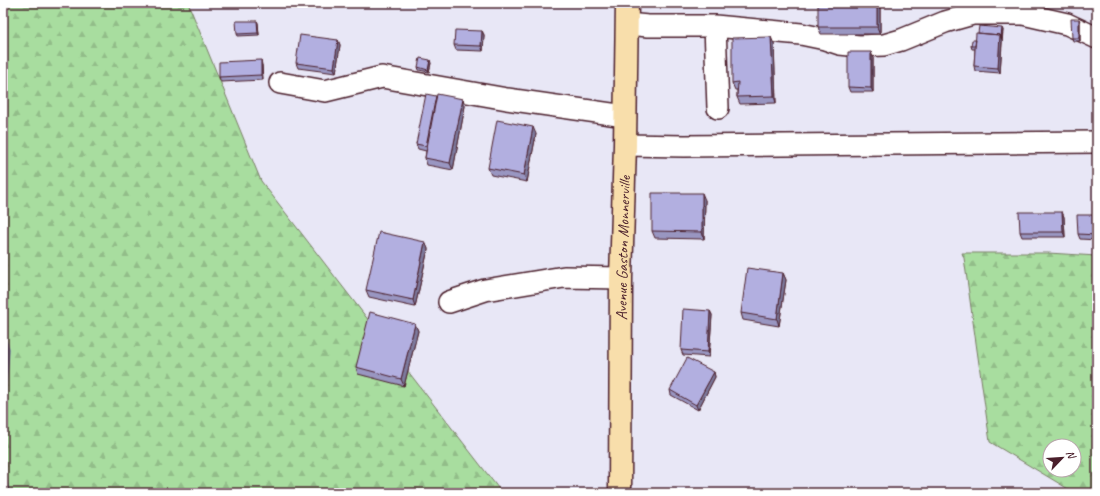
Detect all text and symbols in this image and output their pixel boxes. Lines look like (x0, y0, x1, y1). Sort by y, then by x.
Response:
street label: Avenue Gaston Monnerville (612, 174, 635, 320)
north arrow (1042, 438, 1082, 478)
text: N (1063, 448, 1080, 462)

